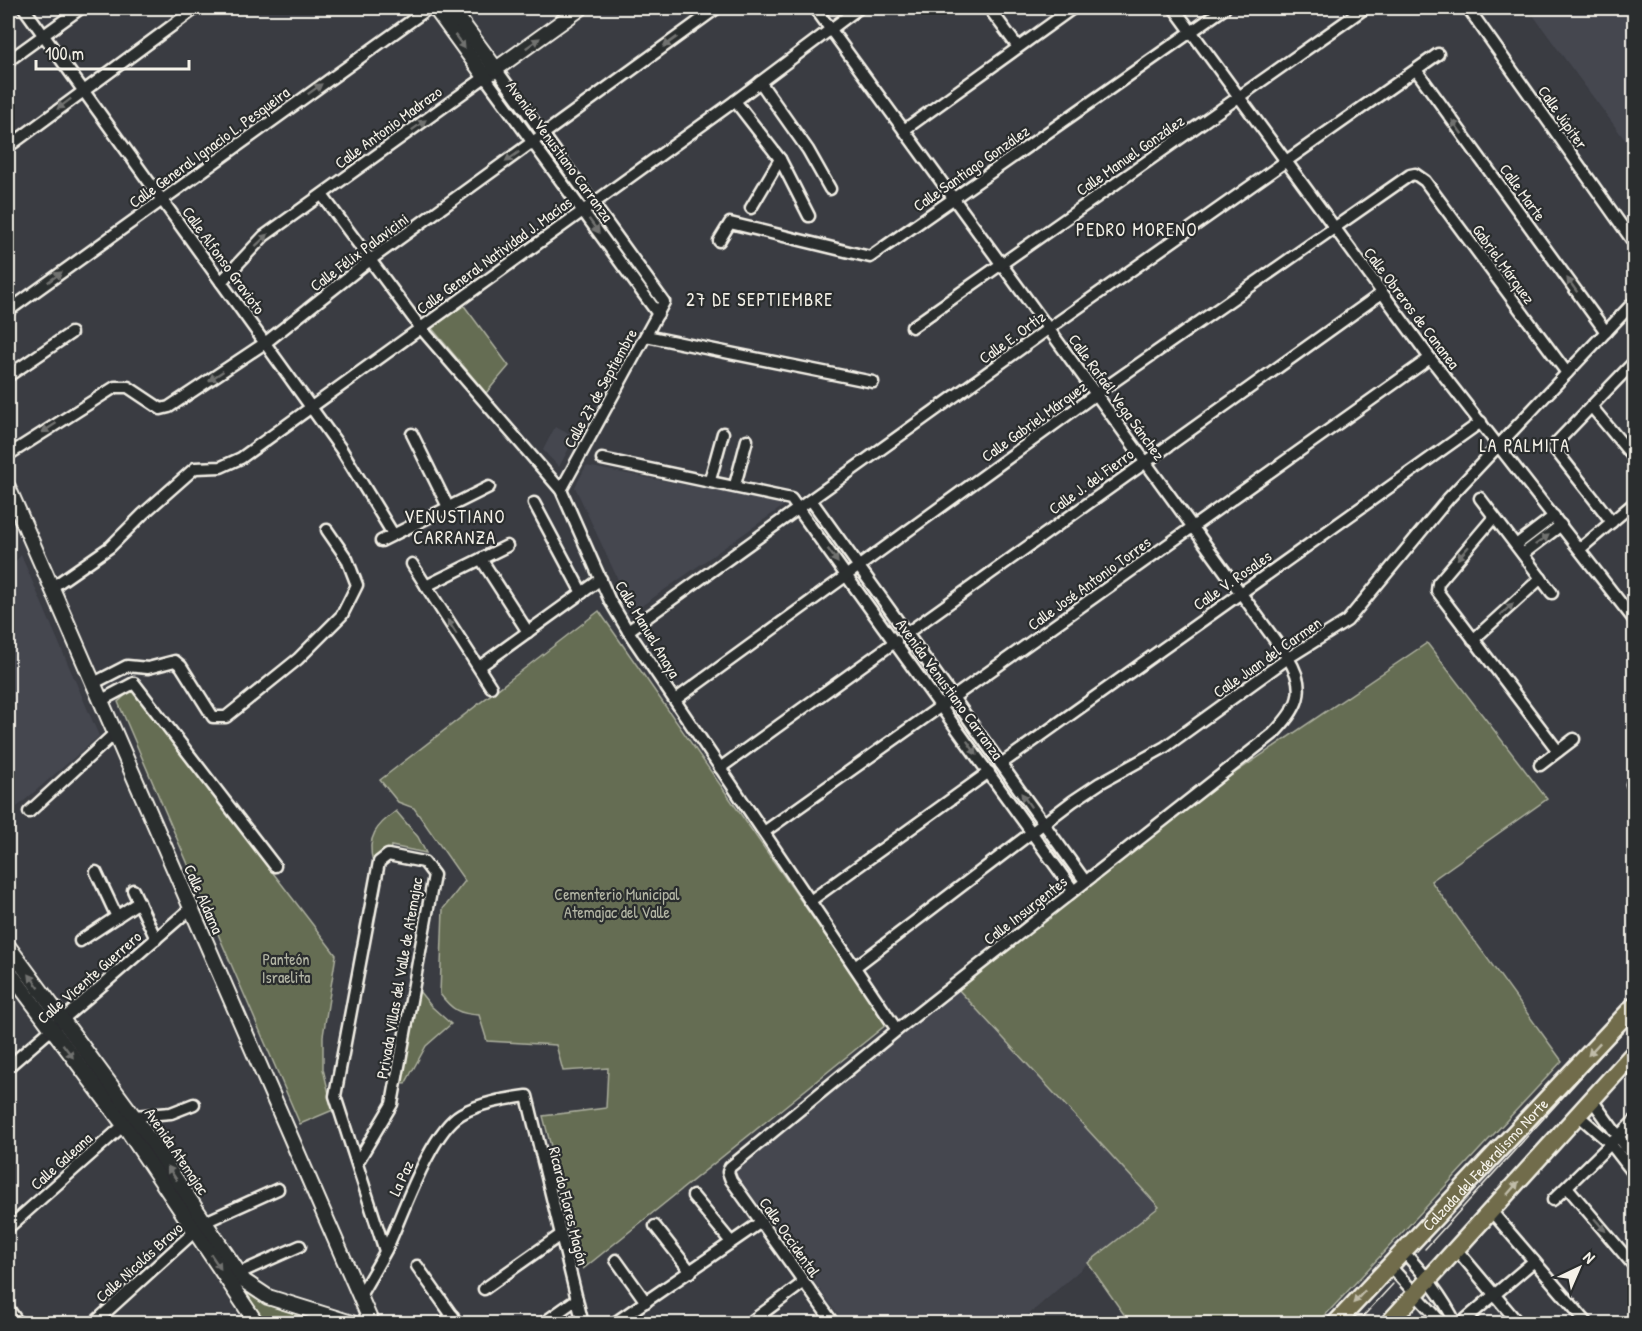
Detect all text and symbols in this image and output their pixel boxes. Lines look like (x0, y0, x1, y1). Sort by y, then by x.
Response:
scale bar (36, 33, 189, 71)
one-way arrow (454, 34, 466, 50)
one-way arrow (662, 36, 678, 48)
one-way arrow (524, 37, 540, 49)
text: 100 m (45, 41, 84, 66)
street label: Avenida Venustiano Carranza (501, 76, 619, 226)
street label: Calle Antonio Madrazo (330, 80, 447, 173)
street label: Calle General Ignacio L. Pesqueira (124, 81, 294, 213)
street label: Calle Júpiter (1533, 81, 1593, 153)
one-way arrow (307, 83, 323, 95)
one-way arrow (56, 98, 72, 110)
street label: Calle Manuel González (1071, 109, 1189, 201)
one-way arrow (410, 119, 426, 131)
one-way arrow (1452, 119, 1464, 134)
street label: Calle Santiago González (908, 120, 1034, 216)
one-way arrow (505, 151, 521, 163)
street label: Calle Marte (1495, 159, 1552, 226)
street label: Calle General Natividad J. Macías (412, 191, 576, 319)
street label: Calle Alfonso Gravioto (177, 202, 271, 319)
street label: Calle Félix Palavicini (305, 208, 413, 296)
one-way arrow (588, 217, 600, 233)
district label: PEDRO MORENO (1076, 217, 1198, 242)
street label: Gabriel Márquez (1468, 220, 1540, 308)
one-way arrow (254, 233, 269, 247)
street label: Calle Obreros de Cananea (1359, 243, 1465, 373)
one-way arrow (46, 271, 62, 283)
one-way arrow (1566, 277, 1578, 293)
district label: 27 DE SEPTIEMBRE (686, 287, 834, 312)
street label: Calle E. Ortiz (974, 305, 1050, 369)
street label: Calle 27 de Septiembre (558, 324, 642, 452)
street label: Calle Rafaél Vega Sánchez (1064, 329, 1170, 465)
one-way arrow (208, 370, 224, 381)
street label: Calle Gabriel Márquez (977, 375, 1091, 467)
one-way arrow (41, 422, 57, 433)
district label: LA PALMITA (1480, 433, 1570, 458)
street label: Calle J. del Fierro (1044, 442, 1138, 519)
district label: VENUSTIANO CARRANZA (404, 504, 506, 550)
street label: Calle José Antonio Torres (1023, 531, 1155, 635)
one-way arrow (1534, 534, 1549, 546)
street label: Calle V. Rosales (1188, 545, 1276, 615)
one-way arrow (1457, 545, 1470, 561)
one-way arrow (827, 547, 839, 563)
street label: Calle Manuel Anaya (610, 576, 686, 682)
one-way arrow (1499, 603, 1514, 616)
street label: Calle Juan del Carmen (1208, 611, 1326, 703)
street label: Avenida Venustiano Carranza (891, 614, 1009, 764)
one-way arrow (447, 619, 458, 635)
one-way arrow (966, 740, 977, 756)
one-way arrow (1020, 792, 1032, 808)
street label: Calle Aldama (179, 861, 229, 937)
street label: Calle Insurgentes (979, 870, 1071, 950)
street label: Privada Villas del Valle de Atemajac (370, 875, 428, 1080)
park label: Cementerio Municipal Atemajac del Valle (554, 883, 680, 923)
street label: Calle Vicente Guerrero (32, 925, 146, 1028)
park label: Panteón Israelita (262, 948, 310, 988)
one-way arrow (28, 974, 40, 989)
one-way arrow (62, 1042, 74, 1058)
one-way arrow (1588, 1042, 1602, 1056)
street label: Calzada del Federalismo Norte (1417, 1093, 1553, 1236)
street label: Avenida Atemajac (140, 1103, 215, 1200)
street label: Calle Galeana (25, 1127, 97, 1195)
street label: Ricardo Flores Magón (544, 1144, 594, 1268)
street label: La Paz (383, 1157, 419, 1199)
one-way arrow (166, 1166, 178, 1182)
one-way arrow (1506, 1181, 1519, 1196)
street label: Calle Occidental (754, 1193, 826, 1282)
street label: Calle Nicolás Bravo (91, 1216, 188, 1307)
one-way arrow (1593, 1217, 1606, 1232)
north arrow (1549, 1238, 1609, 1298)
text: N (1579, 1246, 1600, 1268)
one-way arrow (210, 1254, 221, 1270)
one-way arrow (1352, 1290, 1366, 1305)

